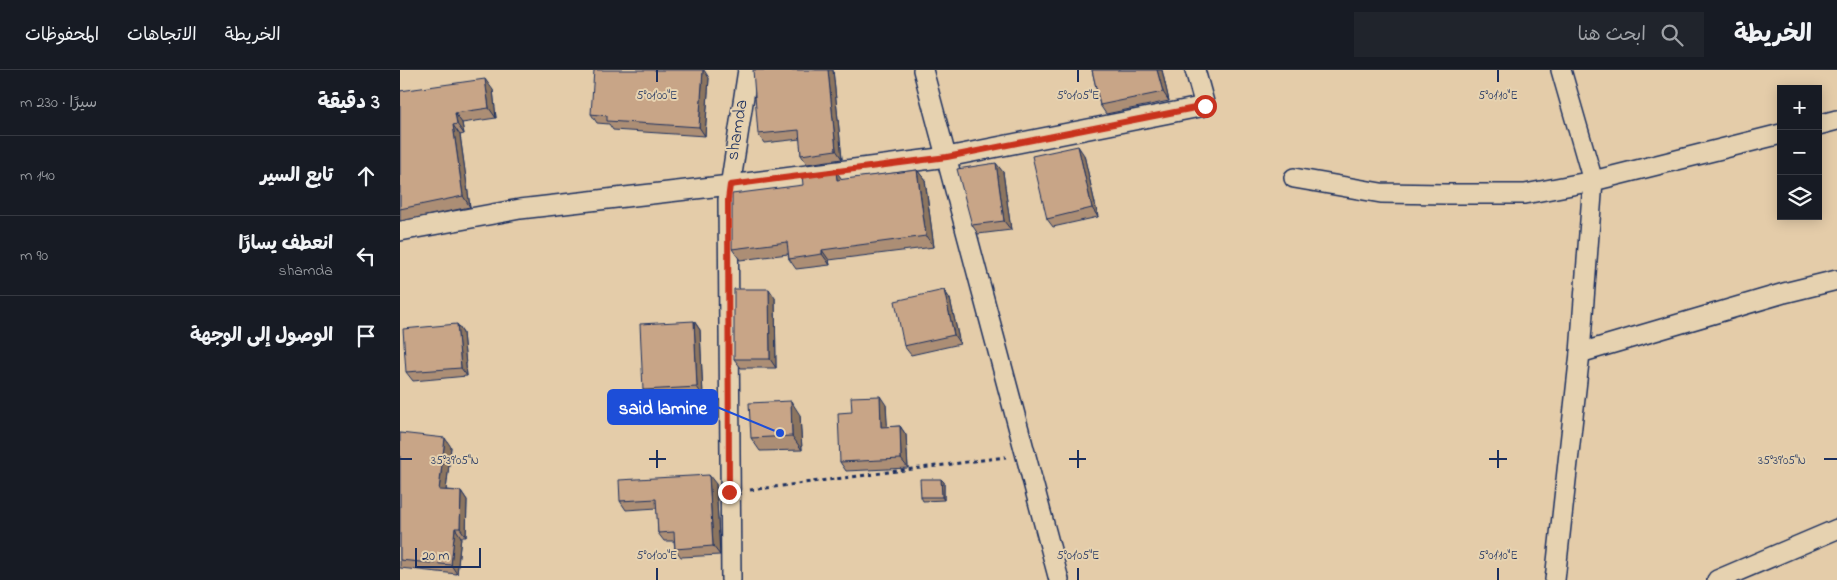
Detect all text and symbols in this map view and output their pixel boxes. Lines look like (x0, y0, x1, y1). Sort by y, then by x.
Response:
search box (1354, 12, 1704, 57)
text: الخريطة (1734, 18, 1812, 53)
icon: search (1658, 21, 1686, 49)
text: ابحث هنا (1578, 22, 1646, 49)
text: المحفوظات (25, 23, 99, 49)
text: الاتجاهات (127, 23, 197, 49)
text: الخريطة (225, 23, 281, 49)
map controls (1777, 85, 1822, 220)
button: + (1777, 85, 1822, 130)
text: 5°01'00"E (637, 87, 677, 105)
text: 5°01'05"E (1057, 87, 1099, 105)
text: 5°01'10"E (1478, 87, 1518, 105)
text: 3 دقيقة (318, 88, 380, 118)
text: سيرًا · 230 m (20, 91, 97, 115)
route start (1194, 95, 1217, 118)
street label: shamda (720, 98, 756, 162)
button: − (1777, 130, 1822, 175)
icon: ahead (352, 162, 380, 190)
text: تابع السير (261, 163, 333, 190)
text: 140 m (20, 164, 55, 188)
button: layers (1777, 175, 1822, 220)
text: انعطف يسارًا (238, 231, 333, 258)
icon: left (352, 242, 380, 270)
text: 90 m (20, 244, 48, 268)
text: shamda (279, 259, 333, 283)
icon: arrive (352, 322, 380, 350)
text: الوصول إلى الوجهة (190, 323, 333, 350)
callout: said lamine (608, 390, 717, 424)
text: said lamine (619, 396, 708, 423)
text: 35°39'05"N (431, 452, 479, 470)
text: 35°39'05"N (1758, 452, 1806, 470)
route end (718, 481, 741, 504)
scale bar (415, 545, 481, 568)
text: 20 m (422, 546, 449, 567)
text: 5°01'00"E (637, 547, 677, 565)
text: 5°01'05"E (1057, 547, 1099, 565)
text: 5°01'10"E (1478, 547, 1518, 565)

